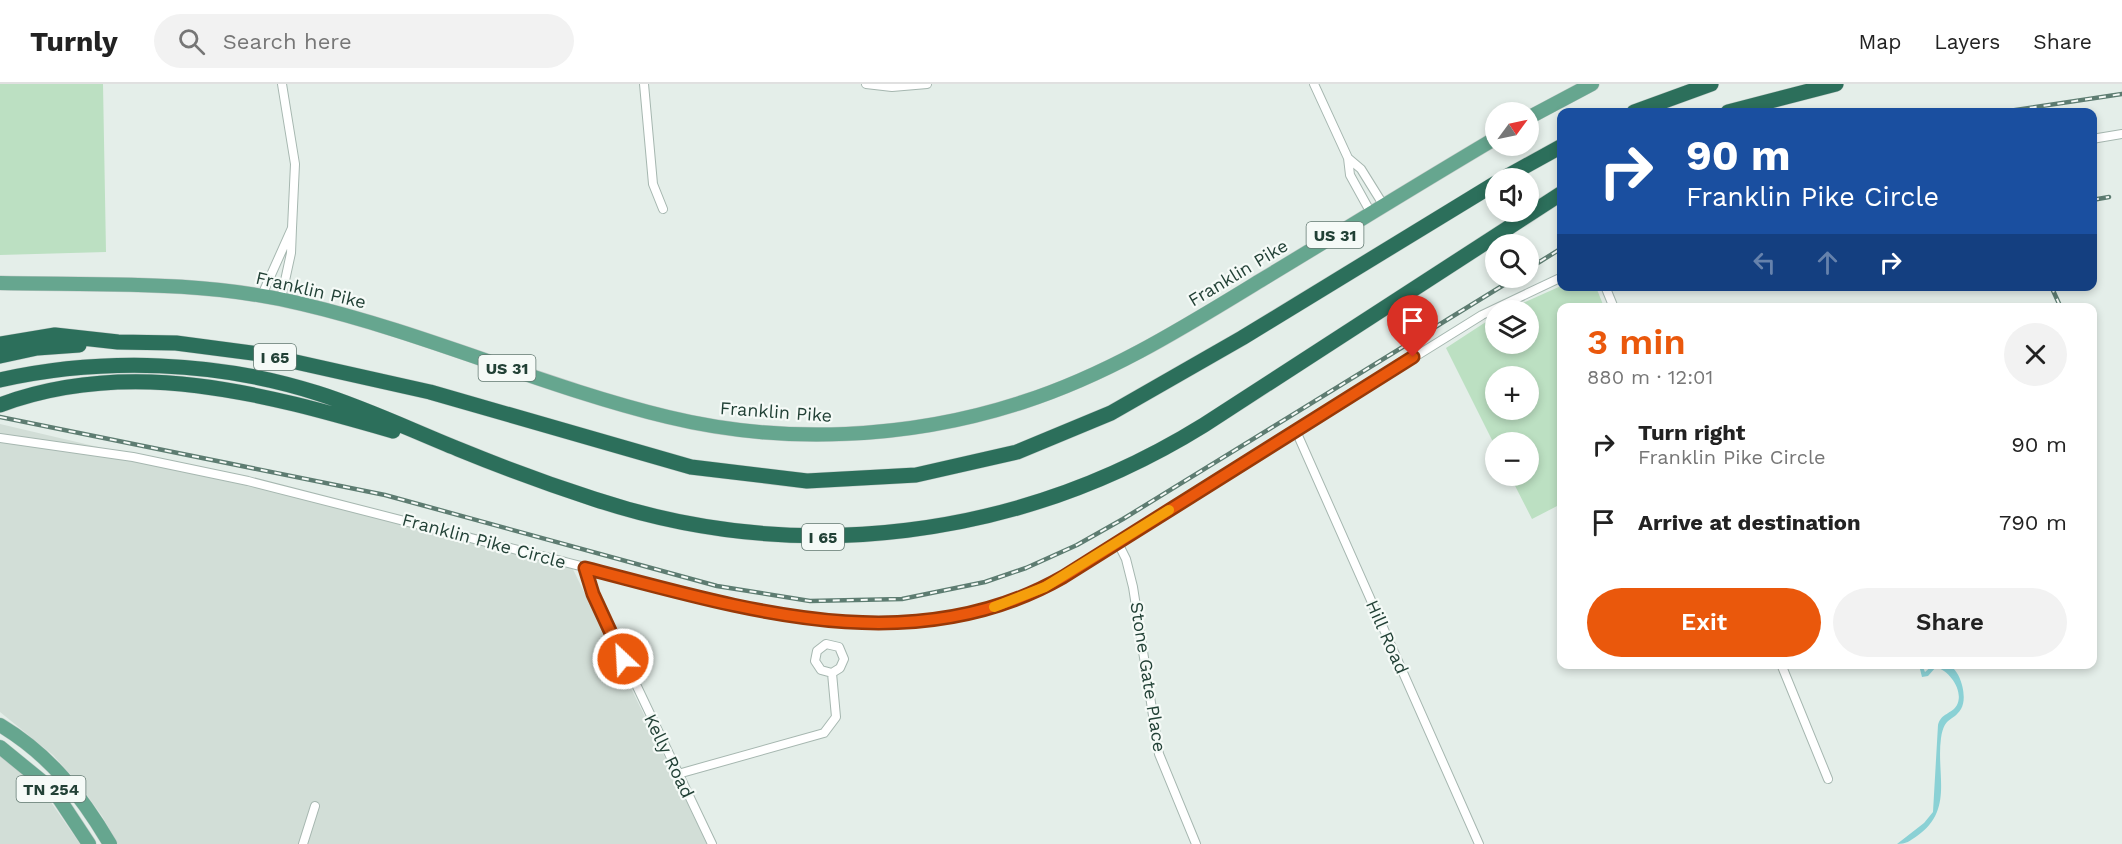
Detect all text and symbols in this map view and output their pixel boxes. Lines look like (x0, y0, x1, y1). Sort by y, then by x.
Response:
search box (154, 14, 574, 68)
text: Turnly (30, 25, 118, 58)
icon: search (175, 25, 208, 58)
text: Search here (223, 29, 352, 54)
text: Map (1858, 29, 1901, 54)
text: Layers (1934, 29, 2000, 54)
text: Share (2033, 29, 2092, 54)
north arrow (1485, 102, 1539, 156)
map controls (1485, 102, 1539, 486)
text: 90 m (1686, 131, 1790, 180)
icon: right (1587, 132, 1665, 210)
button: sound (1485, 168, 1539, 222)
text: Franklin Pike Circle (1686, 181, 1939, 213)
road number: US 31 (1306, 222, 1364, 248)
button: search (1485, 234, 1539, 288)
street label: Franklin Pike (1184, 235, 1291, 311)
icon: left (1748, 246, 1781, 279)
icon: ahead (1811, 246, 1844, 279)
icon: right (1874, 246, 1907, 279)
street label: Franklin Pike (254, 267, 368, 312)
pin (1387, 295, 1438, 357)
button: layers (1485, 300, 1539, 354)
icon: arrive (1396, 304, 1429, 337)
text: 3 min (1587, 321, 1686, 363)
button: close (2004, 323, 2067, 386)
road number: I 65 (254, 344, 296, 370)
road number: US 31 (478, 355, 536, 381)
text: 880 m · 12:01 (1587, 365, 1713, 389)
button: + (1485, 366, 1539, 420)
street label: Franklin Pike (719, 397, 833, 426)
text: Turn right (1638, 420, 1745, 445)
icon: right (1587, 428, 1620, 461)
button: − (1485, 432, 1539, 486)
text: 90 m (2011, 432, 2067, 457)
text: Franklin Pike Circle (1638, 445, 1826, 469)
icon: arrive (1587, 506, 1620, 539)
street label: Franklin Pike Circle (400, 509, 568, 573)
text: Arrive at destination (1638, 510, 1861, 535)
text: 790 m (1999, 510, 2067, 535)
road number: I 65 (802, 524, 844, 550)
button: Exit (1587, 588, 1821, 657)
button: Share (1833, 588, 2067, 657)
street label: Hill Road (1362, 597, 1413, 677)
street label: Stone Gate Place (1126, 600, 1171, 753)
position arrow (591, 627, 655, 691)
street label: Kelly Road (640, 710, 699, 801)
road number: TN 254 (16, 776, 86, 802)

